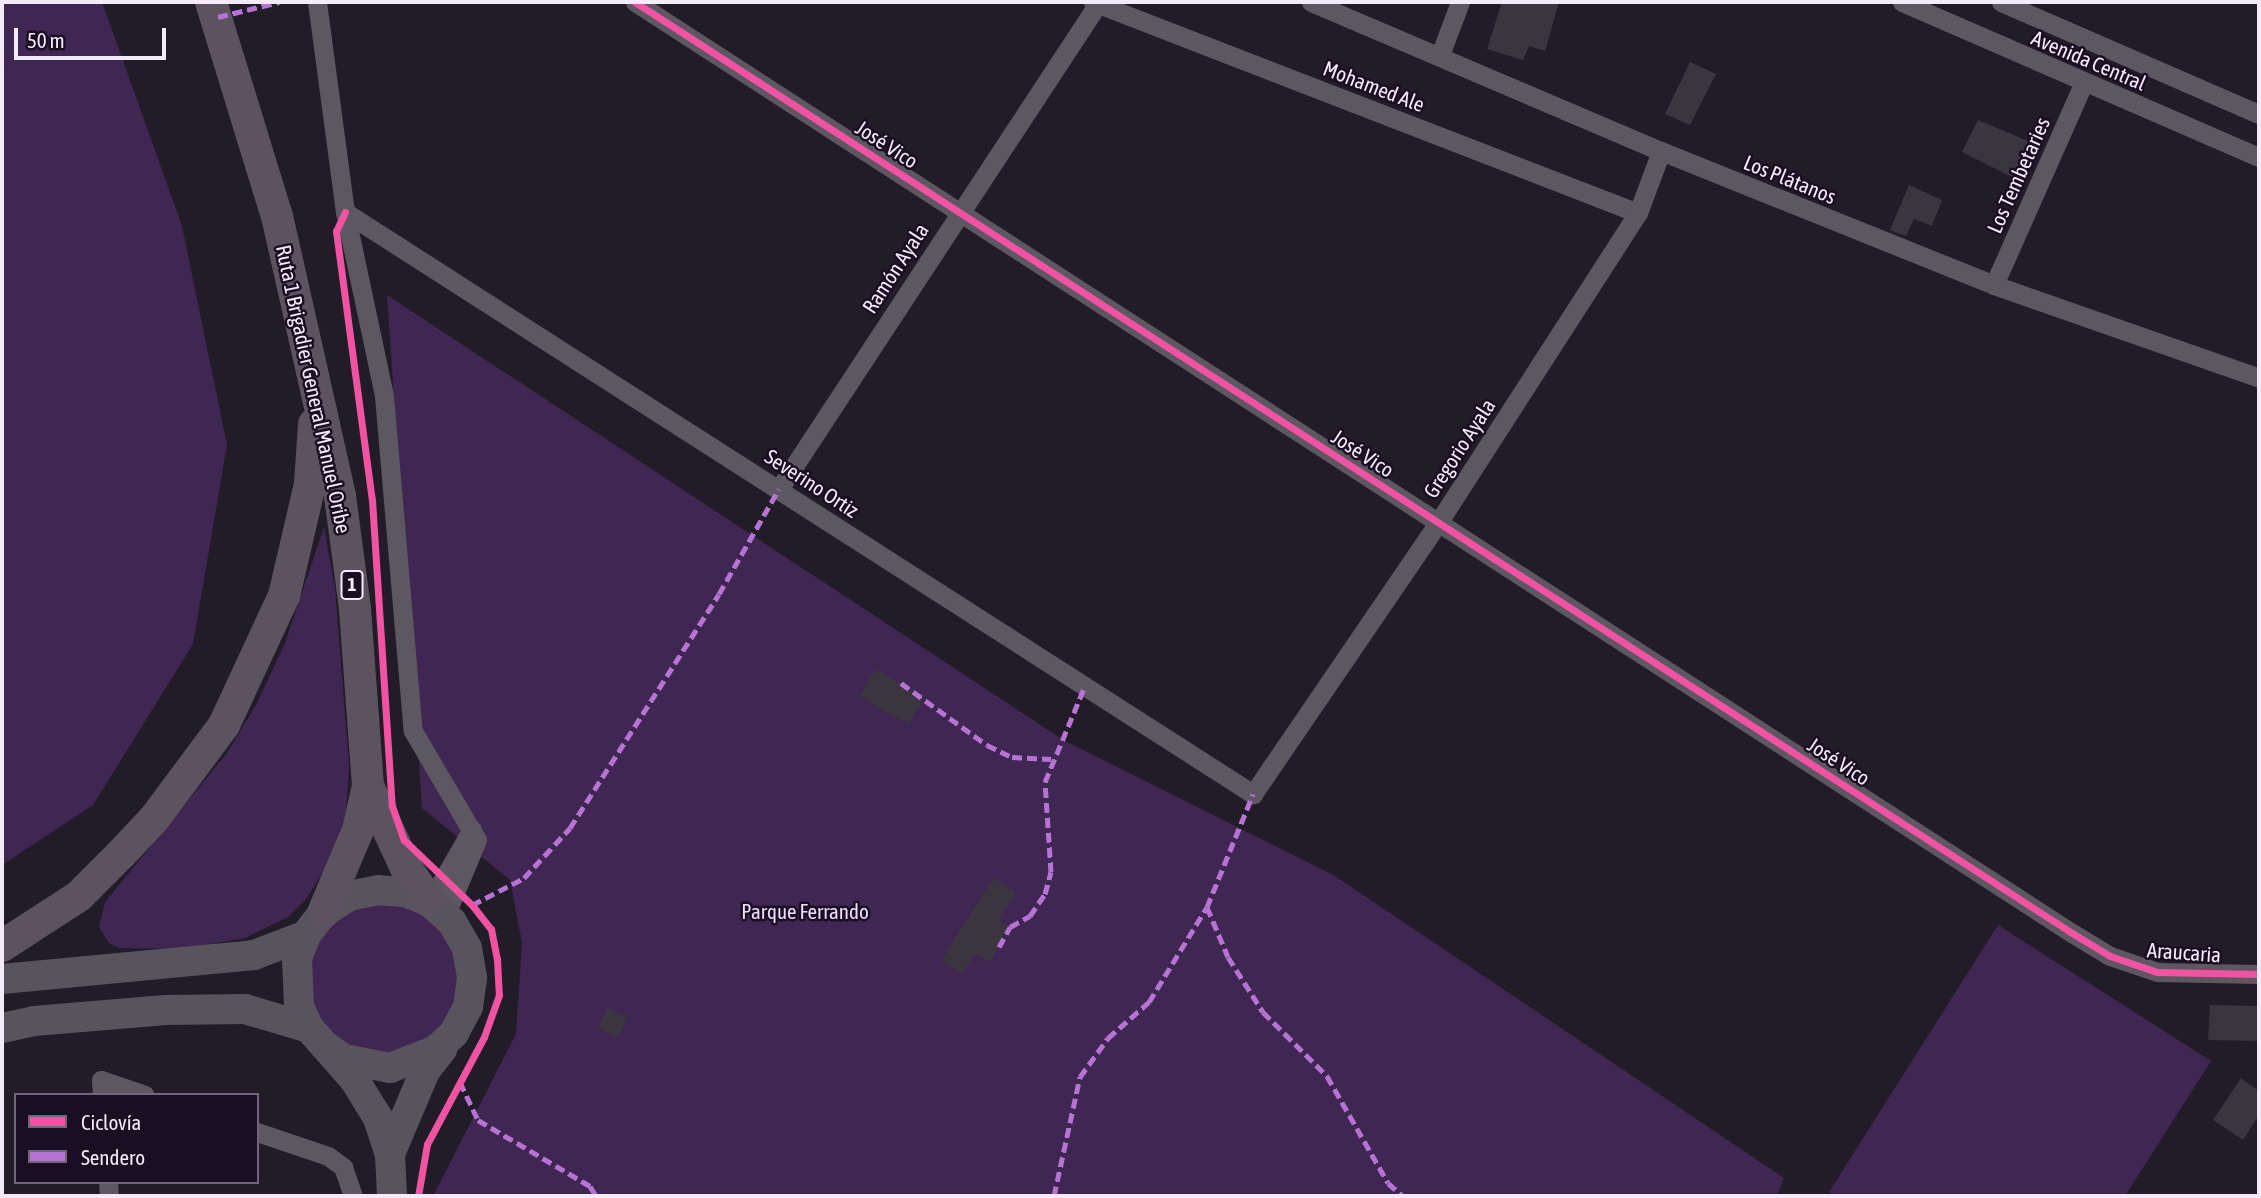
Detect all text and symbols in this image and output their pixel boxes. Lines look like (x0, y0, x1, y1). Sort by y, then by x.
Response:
scale bar (18, 14, 170, 58)
street label: Avenida Central (2028, 25, 2150, 95)
text: 50 m (27, 28, 65, 52)
street label: Mohamed Ale (1320, 55, 1428, 117)
street label: Los Tembetaries (1981, 113, 2055, 237)
street label: José Vico (851, 115, 923, 173)
street label: Los Plátanos (1740, 149, 1840, 209)
street label: Ramón Ayala (857, 218, 933, 318)
street label: Ruta 1 Brigadier General Manuel Oribe (271, 243, 357, 535)
street label: Gregorio Ayala (1418, 394, 1500, 502)
street label: José Vico (1327, 424, 1399, 482)
street label: Severino Ortiz (760, 443, 864, 523)
road number: 1 (340, 570, 364, 600)
street label: José Vico (1803, 732, 1875, 790)
park label: Parque Ferrando (741, 898, 869, 924)
street label: Araucaria (2146, 937, 2222, 967)
legend (14, 1093, 259, 1184)
text: Ciclovía (81, 1110, 141, 1134)
text: Sendero (81, 1145, 145, 1169)

